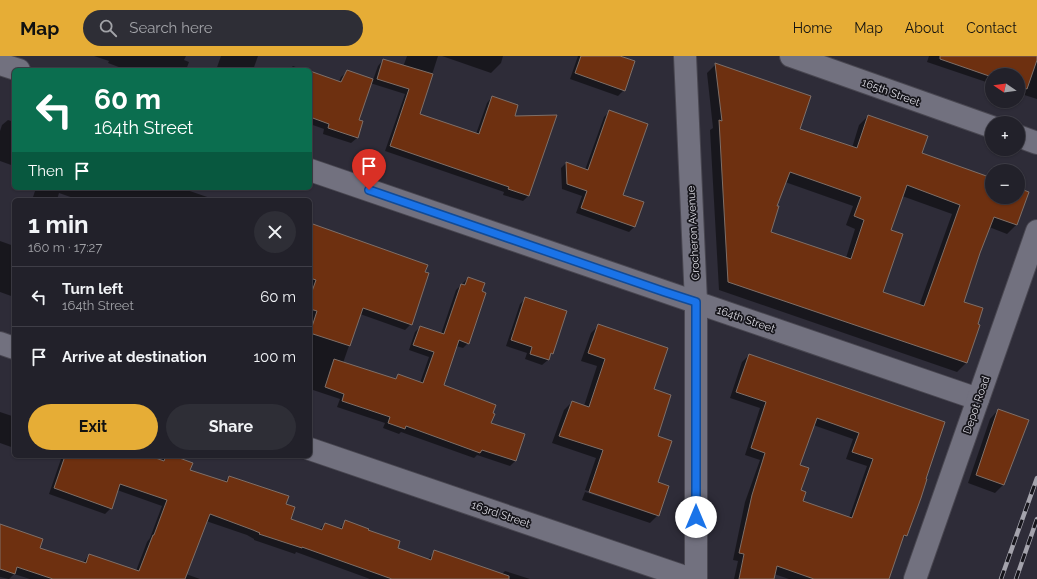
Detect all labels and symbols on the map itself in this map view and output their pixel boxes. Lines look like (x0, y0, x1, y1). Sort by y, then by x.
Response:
north arrow (985, 68, 1025, 108)
street label: 165th Street (860, 76, 922, 109)
pin (352, 149, 386, 190)
street label: Crocheron Avenue (685, 185, 702, 280)
street label: 164th Street (715, 303, 777, 336)
street label: Depot Road (960, 374, 993, 436)
position arrow (675, 496, 717, 538)
street label: 163rd Street (470, 498, 532, 531)

